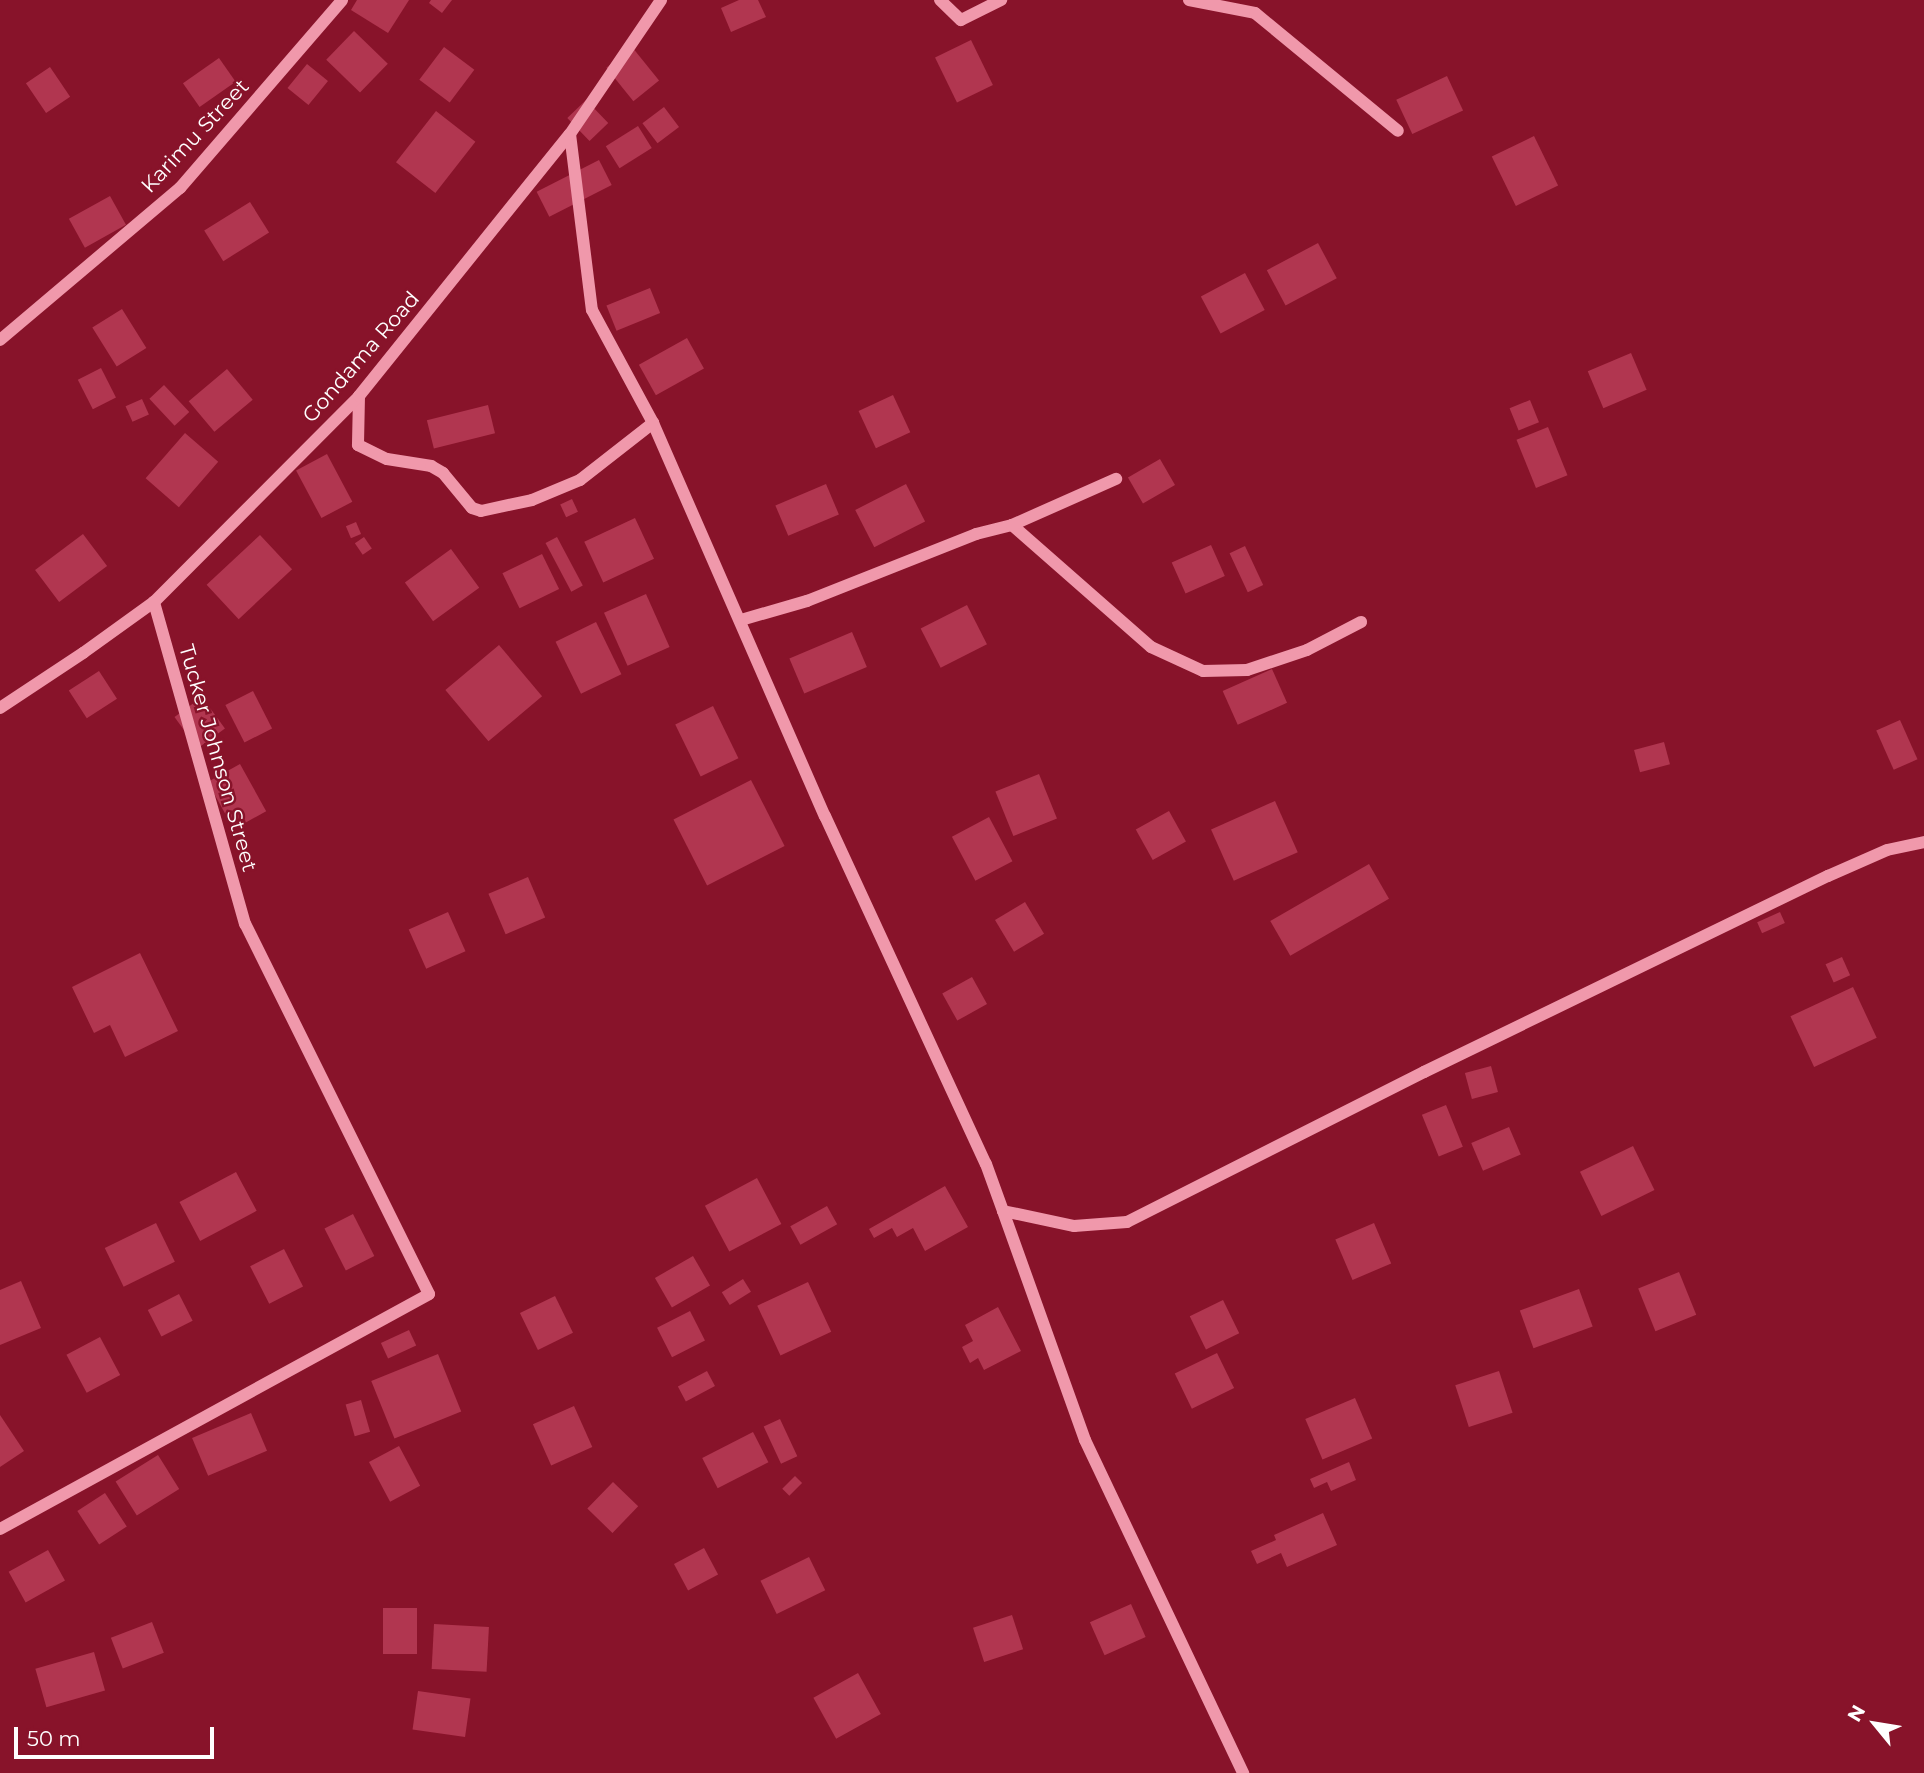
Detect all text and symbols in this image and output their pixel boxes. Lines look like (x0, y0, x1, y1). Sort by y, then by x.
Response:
street label: Karimu Street (136, 74, 254, 198)
street label: Gondama Road (297, 286, 425, 428)
street label: Tucker Johnson Street (174, 642, 262, 874)
north arrow (1840, 1689, 1910, 1759)
text: N (1843, 1701, 1870, 1726)
scale bar (18, 1714, 217, 1758)
text: 50 m (27, 1726, 81, 1751)

